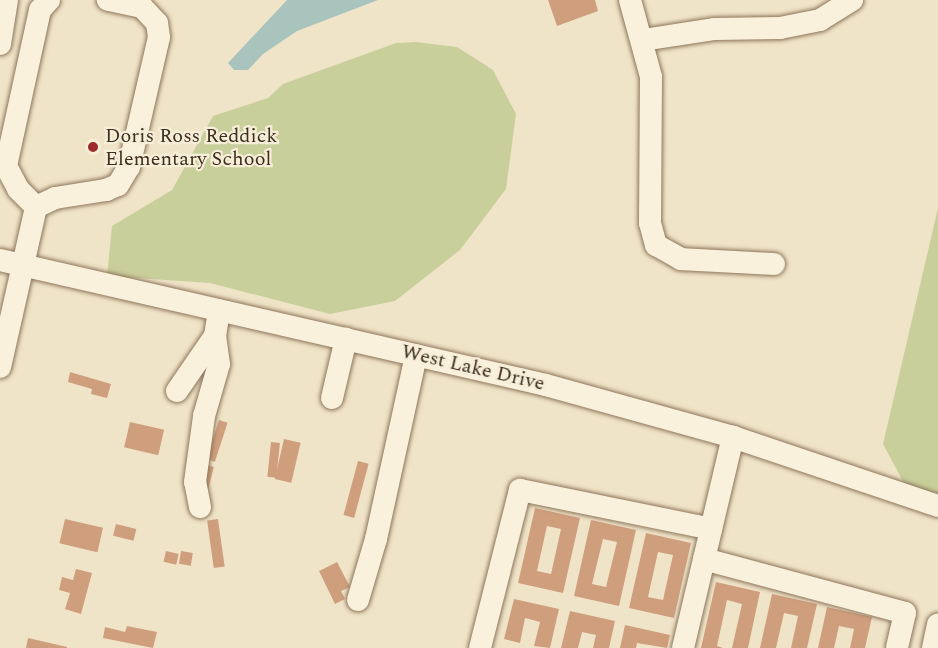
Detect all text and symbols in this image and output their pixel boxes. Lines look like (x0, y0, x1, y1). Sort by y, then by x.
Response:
place label: Doris Ross Reddick Elementary School (105, 124, 277, 171)
marker: Doris Ross Reddick Elementary School (86, 140, 100, 154)
street label: West Lake Drive (399, 340, 547, 396)

